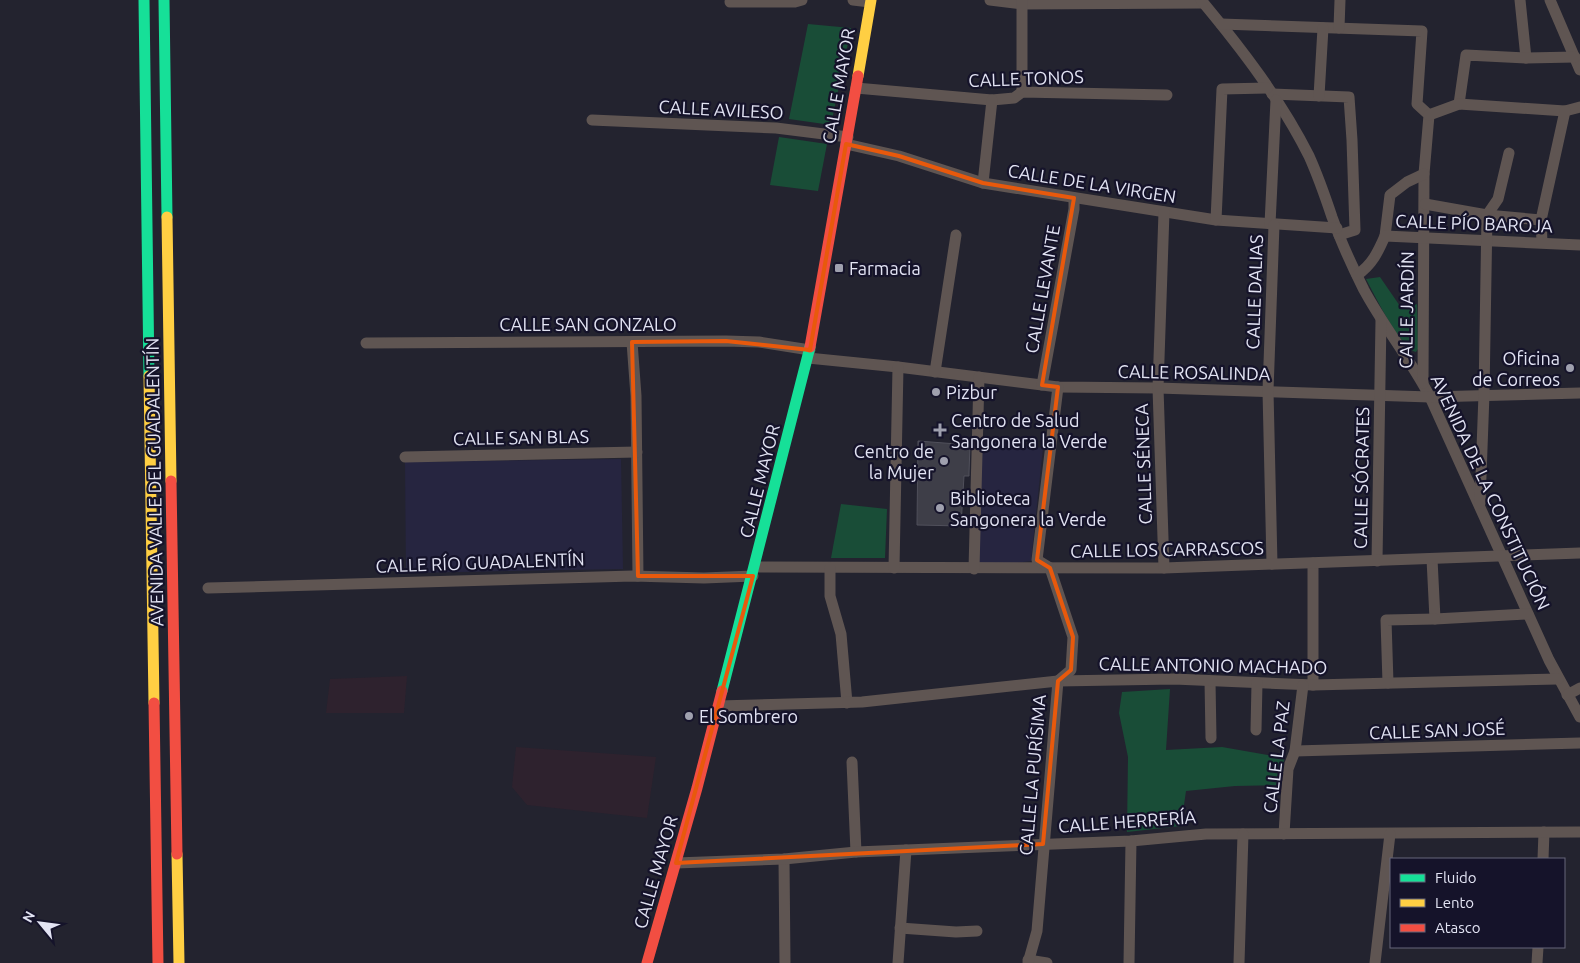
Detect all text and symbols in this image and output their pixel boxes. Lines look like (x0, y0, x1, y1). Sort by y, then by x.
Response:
street label: CALLE MAYOR (818, 27, 858, 145)
street label: CALLE TONOS (968, 66, 1084, 90)
street label: CALLE AVILESO (658, 96, 784, 122)
street label: CALLE DE LA VIRGEN (1006, 160, 1178, 206)
street label: CALLE PÍO BAROJA (1395, 209, 1553, 236)
street label: CALLE LEVANTE (1021, 223, 1063, 355)
street label: CALLE DALIAS (1242, 234, 1266, 350)
street label: CALLE JARDÍN (1394, 251, 1417, 369)
place label: Farmacia (849, 258, 921, 278)
marker: Farmacia (833, 262, 845, 274)
street label: CALLE SAN GONZALO (499, 314, 677, 334)
street label: AVENIDA VALLE DEL GUADALENTÍN (140, 338, 167, 626)
place label: Oficina de Correos (1472, 348, 1560, 389)
street label: CALLE ROSALINDA (1117, 361, 1271, 383)
marker: Oficina de Correos (1564, 362, 1576, 374)
street label: AVENIDA DE LA CONSTITUCIÓN (1428, 371, 1555, 613)
place label: Pizbur (946, 382, 997, 402)
marker: Pizbur (930, 386, 942, 398)
street label: CALLE SÉNECA (1130, 403, 1155, 525)
street label: CALLE SÓCRATES (1349, 407, 1372, 549)
place label: Centro de Salud Sangonera la Verde (951, 410, 1107, 451)
street label: CALLE MAYOR (735, 422, 783, 540)
marker: Centro de Salud Sangonera la Verde (933, 423, 947, 437)
street label: CALLE SAN BLAS (453, 426, 589, 448)
place label: Centro de la Mujer (854, 441, 934, 482)
marker: Centro de la Mujer (938, 455, 950, 467)
place label: Biblioteca Sangonera la Verde (950, 488, 1106, 529)
marker: Biblioteca Sangonera la Verde (934, 502, 946, 514)
street label: CALLE LOS CARRASCOS (1070, 537, 1264, 561)
street label: CALLE RÍO GUADALENTÍN (375, 547, 585, 576)
street label: CALLE ANTONIO MACHADO (1099, 653, 1327, 677)
street label: CALLE LA PURÍSIMA (1014, 693, 1049, 856)
street label: CALLE LA PAZ (1259, 700, 1293, 814)
place label: El Sombrero (699, 706, 798, 726)
marker: El Sombrero (683, 710, 695, 722)
street label: CALLE SAN JOSÉ (1369, 717, 1505, 742)
street label: CALLE HERRERÍA (1057, 805, 1197, 836)
street label: CALLE MAYOR (629, 813, 681, 931)
legend (1390, 858, 1565, 948)
text: Fluido (1435, 869, 1477, 886)
text: Lento (1435, 894, 1474, 911)
north arrow (15, 898, 65, 948)
text: N (19, 908, 38, 925)
text: Atasco (1435, 919, 1481, 936)

